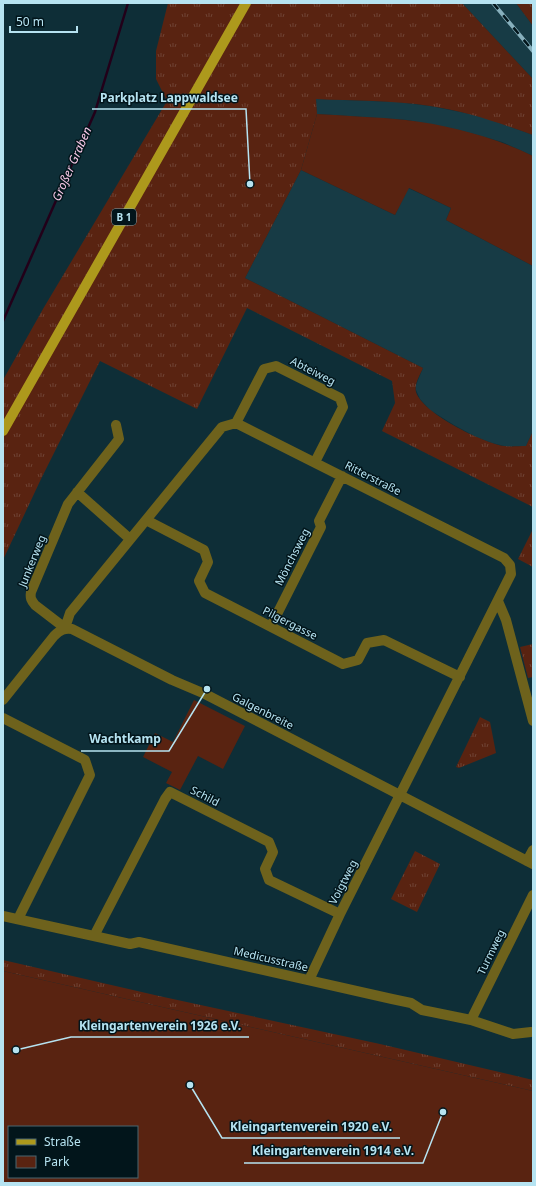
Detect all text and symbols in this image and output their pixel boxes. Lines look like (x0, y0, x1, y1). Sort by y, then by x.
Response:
scale bar (10, 8, 77, 34)
text: 50 m (16, 13, 44, 30)
callout: Parkplatz Lappwaldsee (92, 85, 246, 109)
text: Parkplatz Lappwaldsee (100, 89, 238, 106)
water label: Großer Graben (48, 124, 96, 204)
road number: B 1 (112, 209, 136, 225)
street label: Abteiweg (288, 353, 338, 388)
street label: Ritterstraße (343, 457, 404, 498)
street label: Mönchsweg (271, 526, 312, 588)
street label: Junkerweg (14, 533, 49, 590)
street label: Pilgergasse (260, 602, 320, 643)
street label: Galgenbreite (230, 689, 297, 732)
callout: Wachtkamp (81, 727, 169, 751)
text: Wachtkamp (89, 730, 161, 747)
street label: Schild (188, 782, 222, 809)
street label: Voigtweg (325, 857, 360, 907)
street label: Turmweg (473, 927, 508, 977)
street label: Medicusstraße (232, 943, 310, 974)
callout: Kleingartenverein 1926 e.V. (71, 1013, 249, 1037)
text: Kleingartenverein 1926 e.V. (79, 1017, 241, 1034)
callout: Kleingartenverein 1920 e.V. (222, 1114, 400, 1138)
text: Kleingartenverein 1920 e.V. (230, 1118, 392, 1135)
legend (8, 1126, 138, 1178)
text: Straße (44, 1133, 81, 1150)
callout: Kleingartenverein 1914 e.V. (244, 1139, 423, 1163)
text: Kleingartenverein 1914 e.V. (252, 1142, 414, 1159)
text: Park (44, 1153, 70, 1170)

